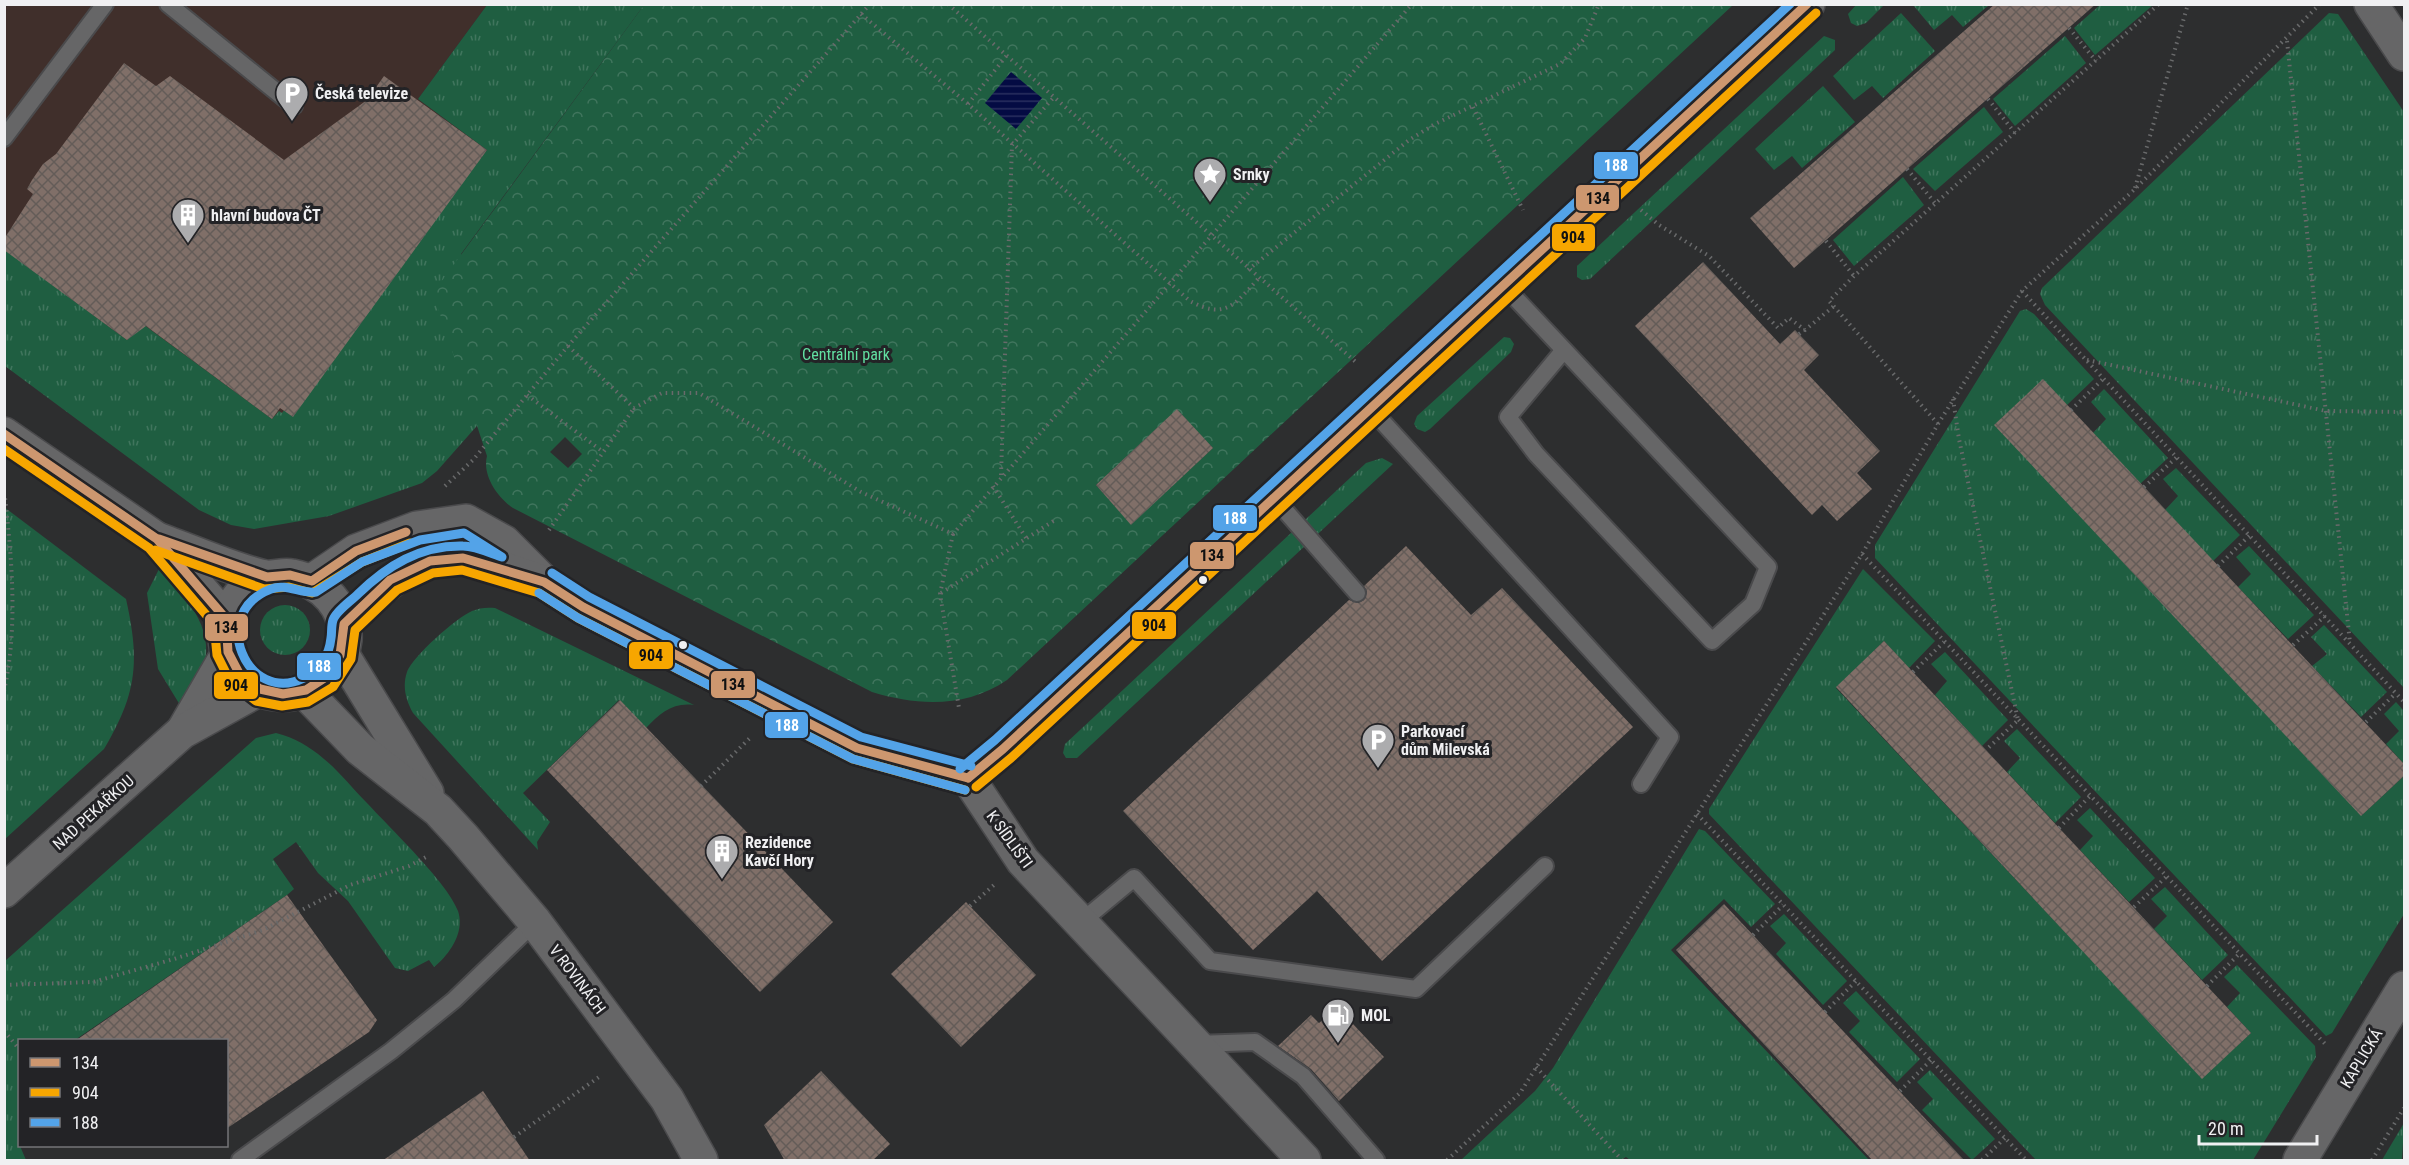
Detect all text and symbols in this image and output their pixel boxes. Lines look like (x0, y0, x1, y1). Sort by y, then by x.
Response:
parking icon: Česká televize (274, 75, 310, 122)
place label: Česká televize (315, 83, 408, 103)
line badge: 188 (1593, 151, 1639, 180)
place icon: Srnky (1192, 156, 1228, 203)
text: 188 (1604, 156, 1628, 175)
place label: Srnky (1233, 165, 1270, 184)
line badge: 134 (1575, 184, 1620, 212)
text: 134 (1586, 189, 1610, 208)
building icon: hlavní budova ČT (170, 197, 206, 244)
place label: hlavní budova ČT (211, 205, 321, 225)
line badge: 904 (1551, 223, 1596, 252)
text: 904 (1561, 228, 1585, 247)
park label: Centrální park (802, 345, 891, 364)
line badge: 188 (1212, 504, 1258, 532)
text: 188 (1223, 509, 1247, 528)
line badge: 134 (1189, 541, 1235, 570)
text: 134 (1200, 546, 1224, 565)
unlabelled marker (1197, 574, 1209, 586)
line badge: 904 (1131, 611, 1177, 640)
line badge: 134 (204, 613, 249, 642)
text: 904 (1142, 616, 1166, 635)
text: 134 (214, 618, 238, 637)
unlabelled marker (677, 639, 689, 651)
line badge: 904 (628, 641, 674, 670)
text: 904 (639, 646, 663, 665)
line badge: 188 (296, 652, 342, 681)
text: 188 (307, 657, 331, 676)
line badge: 134 (710, 670, 756, 699)
line badge: 904 (213, 671, 259, 700)
text: 134 (721, 675, 745, 694)
text: 904 (224, 676, 248, 695)
line badge: 188 (764, 711, 809, 739)
text: 188 (775, 716, 799, 735)
parking icon: Parkovací dům Milevská (1360, 722, 1396, 769)
place label: Parkovací dům Milevská (1401, 722, 1490, 759)
street label: NAD PEKAŘKOU (49, 771, 138, 854)
street label: K SÍDLIŠTI (982, 807, 1037, 872)
building icon: Rezidence Kavčí Hory (704, 833, 740, 880)
place label: Rezidence Kavčí Hory (745, 833, 814, 870)
street label: V ROVINÁCH (545, 941, 610, 1018)
fuel station icon: MOL (1320, 997, 1356, 1044)
place label: MOL (1361, 1006, 1391, 1025)
street label: KAPLICKÁ (2336, 1025, 2386, 1091)
legend (18, 1039, 228, 1147)
text: 134 (72, 1052, 99, 1073)
text: 904 (72, 1082, 99, 1103)
scale bar (2199, 1108, 2318, 1146)
text: 188 (72, 1112, 99, 1133)
text: 20 m (2208, 1118, 2243, 1139)

